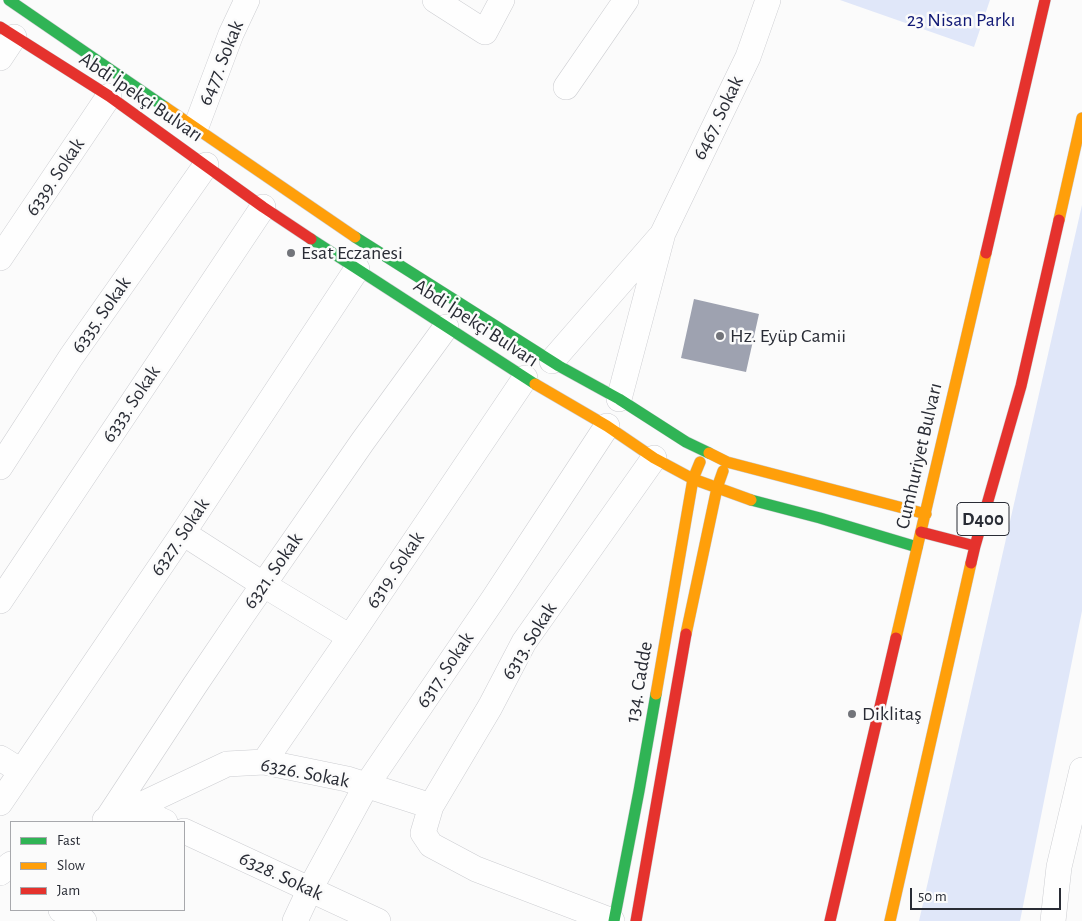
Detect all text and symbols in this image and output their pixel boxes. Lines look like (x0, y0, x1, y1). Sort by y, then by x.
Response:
park label: 23 Nisan Parkı (907, 8, 1015, 32)
street label: 6477. Sokak (193, 17, 249, 109)
street label: Abdi İpekçi Bulvarı (75, 47, 207, 147)
street label: 6467. Sokak (687, 72, 749, 164)
street label: 6339. Sokak (20, 133, 90, 221)
place label: Esat Eczanesi (301, 241, 403, 265)
marker: Esat Eczanesi (285, 247, 297, 259)
street label: 6335. Sokak (66, 272, 136, 358)
street label: Abdi İpekçi Bulvarı (409, 274, 543, 372)
place label: Hz. Eyüp Camii (730, 324, 846, 348)
marker: Hz. Eyüp Camii (714, 330, 726, 342)
street label: 6333. Sokak (96, 361, 166, 447)
street label: Cumhuriyet Bulvarı (891, 381, 947, 531)
street label: 6327. Sokak (145, 493, 215, 581)
road number: D400 (957, 502, 1009, 536)
street label: 6319. Sokak (361, 527, 429, 613)
street label: 6321. Sokak (238, 528, 308, 614)
street label: 6313. Sokak (496, 598, 562, 684)
street label: 6317. Sokak (411, 627, 479, 713)
street label: 134. Cadde (620, 639, 658, 725)
place label: Diklitaş (862, 702, 922, 726)
marker: Diklitaş (846, 708, 858, 720)
street label: 6326. Sokak (259, 753, 351, 793)
legend (10, 821, 185, 911)
text: Fast (57, 833, 80, 848)
street label: 6328. Sokak (235, 846, 327, 906)
text: Slow (57, 858, 85, 873)
scale bar (912, 878, 1063, 910)
text: Jam (57, 883, 80, 898)
text: 50 m (918, 889, 947, 904)

